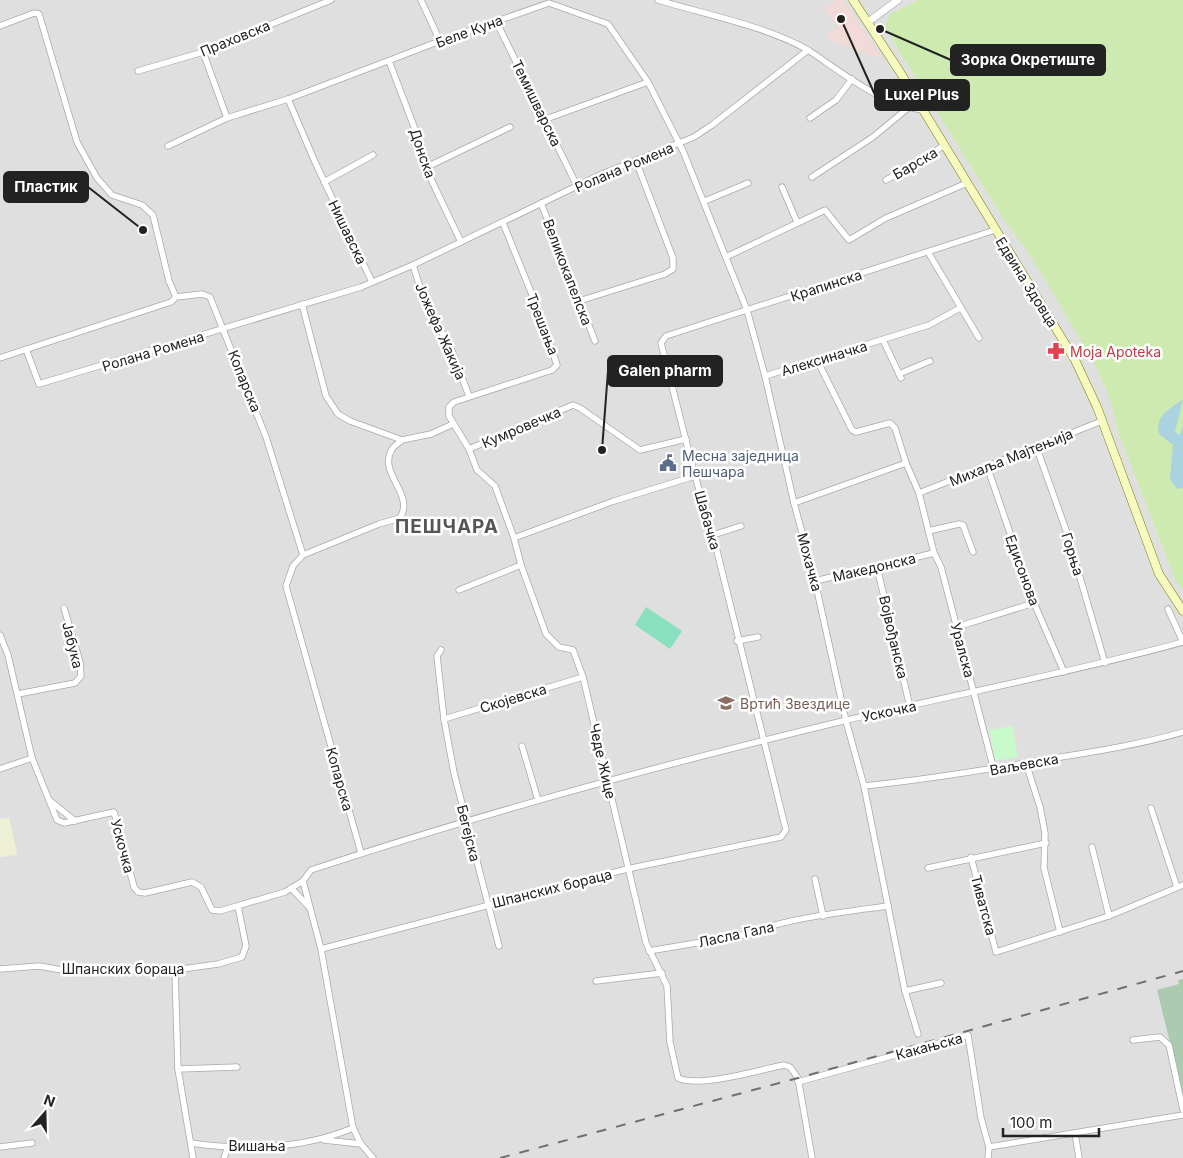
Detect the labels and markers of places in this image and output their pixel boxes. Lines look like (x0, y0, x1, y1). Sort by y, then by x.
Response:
callout: Зорка Окретиште (951, 45, 1105, 75)
callout: Luxel Plus (875, 80, 969, 110)
callout: Пластик (4, 172, 88, 202)
pharmacy icon: Moja Apoteka (1046, 341, 1066, 361)
place label: Moja Apoteka (1070, 343, 1161, 360)
callout: Galen pharm (608, 356, 722, 386)
place label: Месна заједница Пешчара (682, 447, 799, 480)
public building icon: Месна заједница Пешчара (658, 453, 678, 473)
school or university icon: Вртић Звездице (716, 693, 736, 713)
place label: Вртић Звездице (740, 695, 850, 712)

